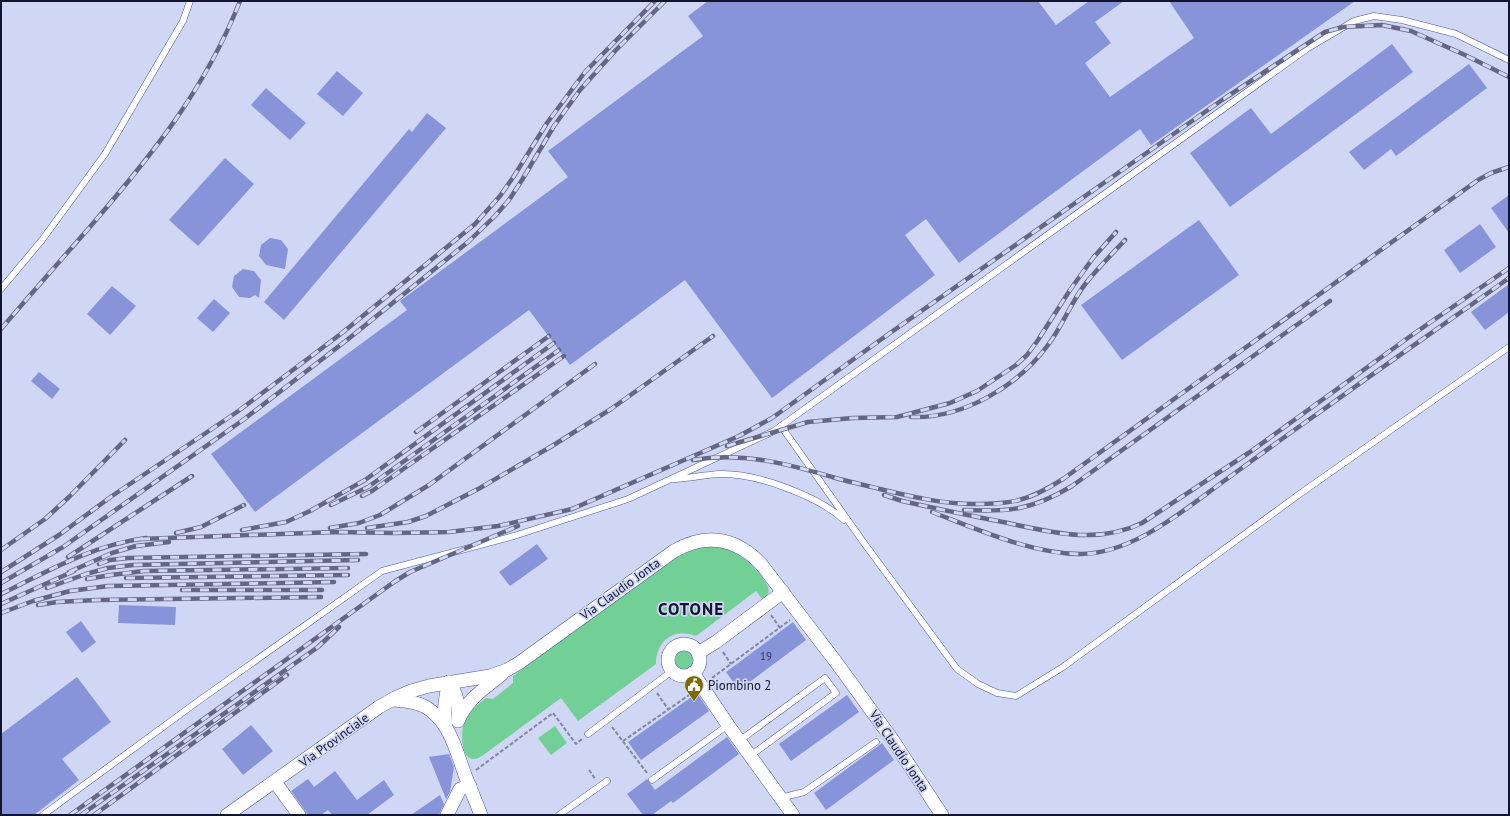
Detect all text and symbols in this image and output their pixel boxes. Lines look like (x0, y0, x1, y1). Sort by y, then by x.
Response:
street label: Via Claudio Jonta (576, 554, 663, 624)
district label: COTONE (658, 598, 724, 620)
house number: 19 (760, 649, 772, 663)
public building icon: Piombino 2 (683, 674, 705, 702)
place label: Piombino 2 (708, 677, 771, 694)
street label: Via Claudio Jonta (865, 706, 933, 795)
street label: Via Provinciale (295, 709, 372, 772)

